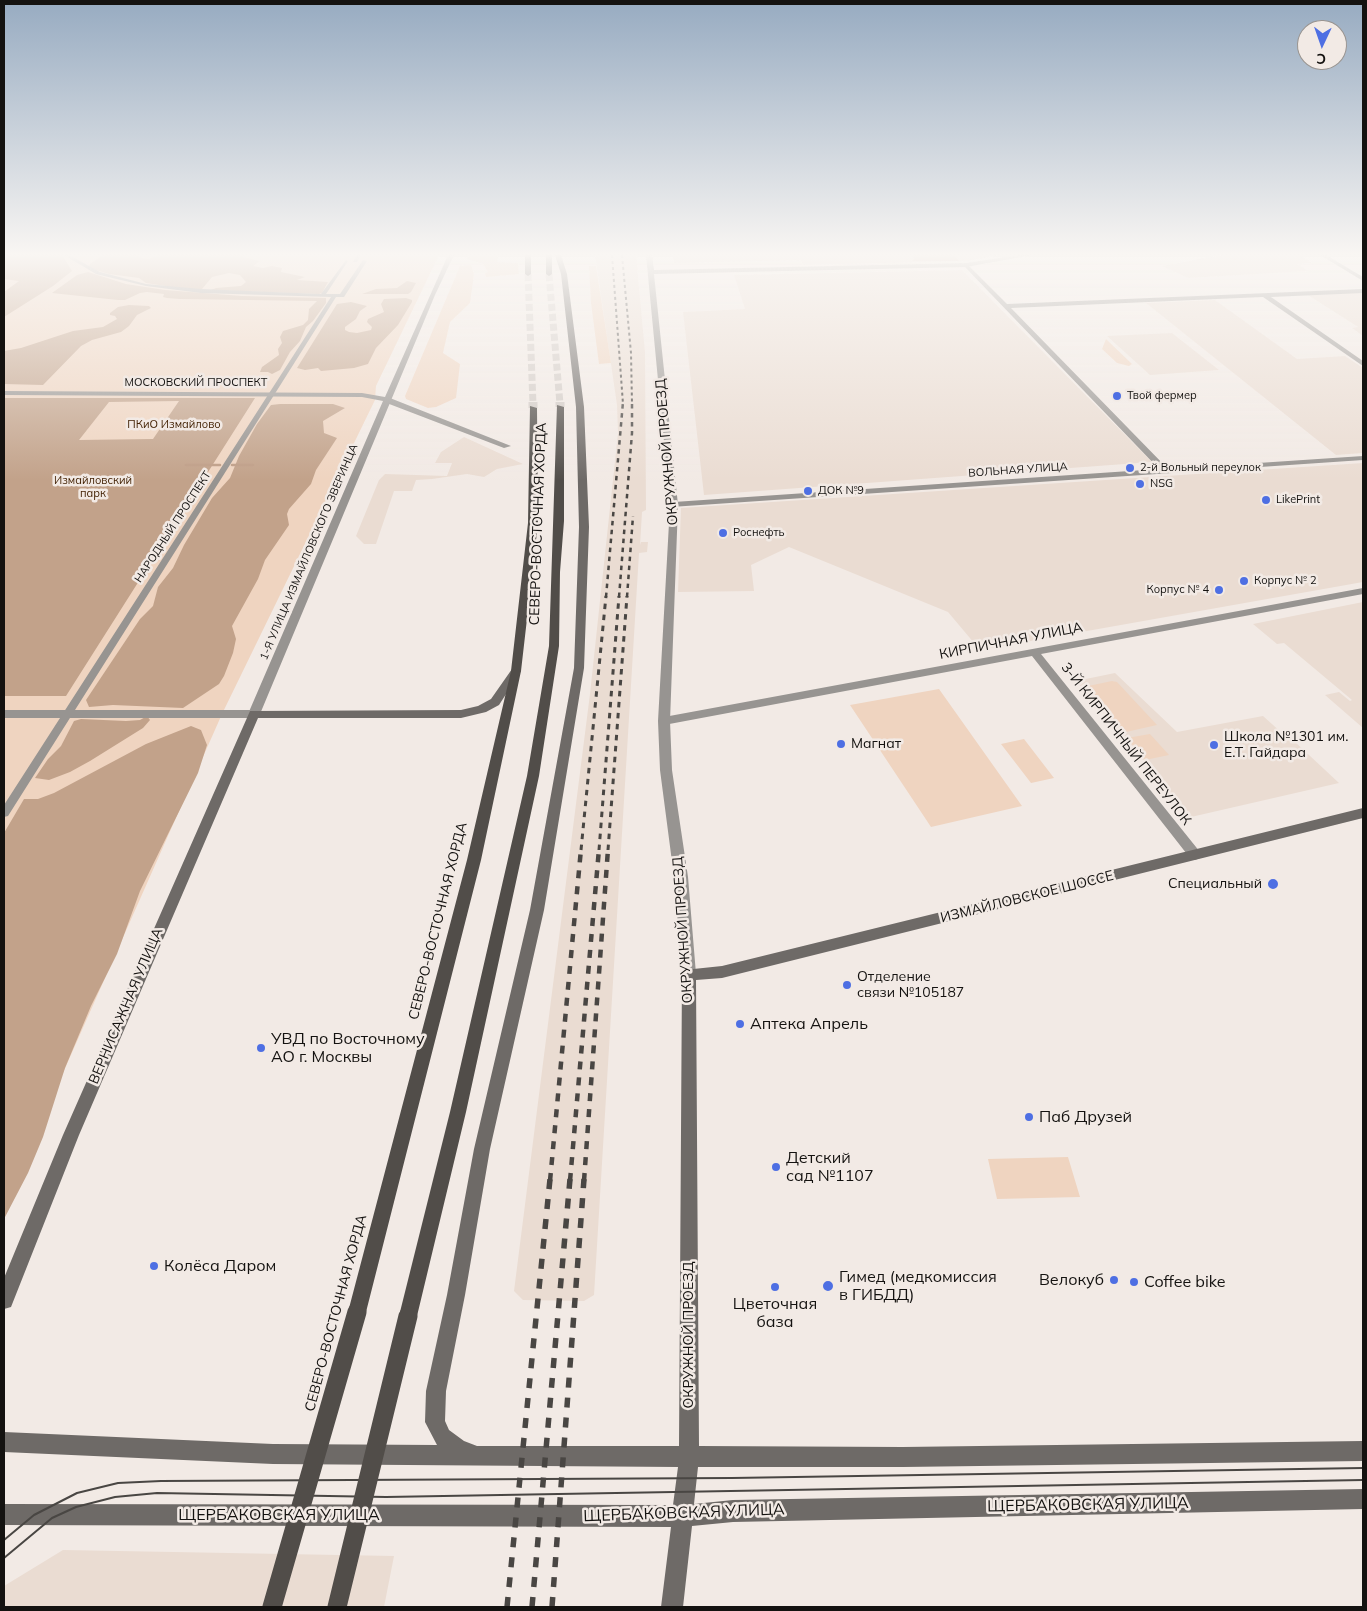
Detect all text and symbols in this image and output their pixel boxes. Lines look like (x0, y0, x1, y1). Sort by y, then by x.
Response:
north arrow (1297, 20, 1347, 70)
text: С (1316, 50, 1327, 68)
street label: МОСКОВСКИЙ ПРОСПЕКТ (125, 376, 267, 390)
street label: ОКРУЖНОЙ ПРОЕЗД (652, 378, 682, 526)
place label: Твой фермер (1127, 389, 1197, 403)
marker: Твой фермер (1111, 390, 1123, 402)
park label: ПКиО Измайлово (127, 418, 221, 432)
street label: СЕВЕРО-ВОСТОЧНАЯ ХОРДА (526, 422, 550, 626)
street label: 1-Я УЛИЦА ИЗМАЙЛОВСКОГО ЗВЕРИНЦА (257, 442, 361, 662)
street label: ВОЛЬНАЯ УЛИЦА (968, 460, 1068, 480)
place label: 2-й Вольный переулок (1140, 461, 1261, 475)
marker: 2-й Вольный переулок (1124, 462, 1136, 474)
street label: НАРОДНЫЙ ПРОСПЕКТ (132, 469, 214, 585)
park label: Измайловский парк (54, 474, 132, 500)
place label: NSG (1150, 477, 1173, 491)
marker: NSG (1134, 478, 1146, 490)
place label: ДОК №9 (818, 484, 864, 498)
marker: ДОК №9 (802, 485, 814, 497)
place label: LikePrint (1276, 493, 1320, 507)
marker: LikePrint (1260, 494, 1272, 506)
place label: Роснефть (733, 526, 785, 540)
marker: Роснефть (717, 527, 729, 539)
place label: Корпус № 2 (1254, 574, 1317, 588)
marker: Корпус № 2 (1238, 575, 1250, 587)
place label: Корпус № 4 (1146, 583, 1209, 597)
marker: Корпус № 4 (1213, 584, 1225, 596)
street label: КИРПИЧНАЯ УЛИЦА (938, 619, 1084, 663)
street label: 3-Й КИРПИЧНЫЙ ПЕРЕУЛОК (1057, 659, 1195, 829)
place label: Школа №1301 им. Е.Т. Гайдара (1224, 729, 1348, 762)
place label: Магнат (851, 736, 901, 752)
marker: Магнат (835, 738, 847, 750)
marker: Школа №1301 им. Е.Т. Гайдара (1208, 739, 1220, 751)
street label: СЕВЕРО-ВОСТОЧНАЯ ХОРДА (405, 820, 471, 1022)
street label: ОКРУЖНОЙ ПРОЕЗД (669, 856, 697, 1004)
street label: ИЗМАЙЛОВСКОЕ ШОССЕ (939, 867, 1115, 927)
place label: Специальный (1168, 876, 1262, 892)
marker: Специальный (1266, 877, 1280, 891)
street label: ВЕРНИСАЖНАЯ УЛИЦА (85, 925, 167, 1087)
place label: Отделение связи №105187 (857, 969, 964, 1002)
marker: Отделение связи №105187 (841, 979, 853, 991)
place label: Аптека Апрель (750, 1014, 868, 1034)
marker: Аптека Апрель (734, 1018, 746, 1030)
place label: УВД по Восточному АО г. Москвы (271, 1029, 425, 1067)
marker: УВД по Восточному АО г. Москвы (255, 1042, 267, 1054)
place label: Паб Друзей (1039, 1107, 1132, 1127)
marker: Паб Друзей (1023, 1111, 1035, 1123)
place label: Детский сад №1107 (786, 1148, 874, 1186)
marker: Детский сад №1107 (770, 1161, 782, 1173)
street label: СЕВЕРО-ВОСТОЧНАЯ ХОРДА (302, 1213, 370, 1413)
place label: Колёса Даром (164, 1256, 276, 1276)
marker: Колёса Даром (148, 1260, 160, 1272)
street label: ОКРУЖНОЙ ПРОЕЗД (681, 1261, 697, 1409)
place label: Гимед (медкомиссия в ГИБДД) (839, 1267, 997, 1305)
place label: Велокуб (1039, 1270, 1104, 1290)
place label: Coffee bike (1144, 1272, 1226, 1292)
marker: Велокуб (1108, 1274, 1120, 1286)
marker: Coffee bike (1128, 1276, 1140, 1288)
marker: Гимед (медкомиссия в ГИБДД) (821, 1279, 835, 1293)
marker: Цветочная база (769, 1281, 781, 1293)
place label: Цветочная база (733, 1294, 817, 1332)
street label: ЩЕРБАКОВСКАЯ УЛИЦА (987, 1494, 1189, 1516)
street label: ЩЕРБАКОВСКАЯ УЛИЦА (583, 1500, 785, 1526)
street label: ЩЕРБАКОВСКАЯ УЛИЦА (178, 1505, 380, 1525)

